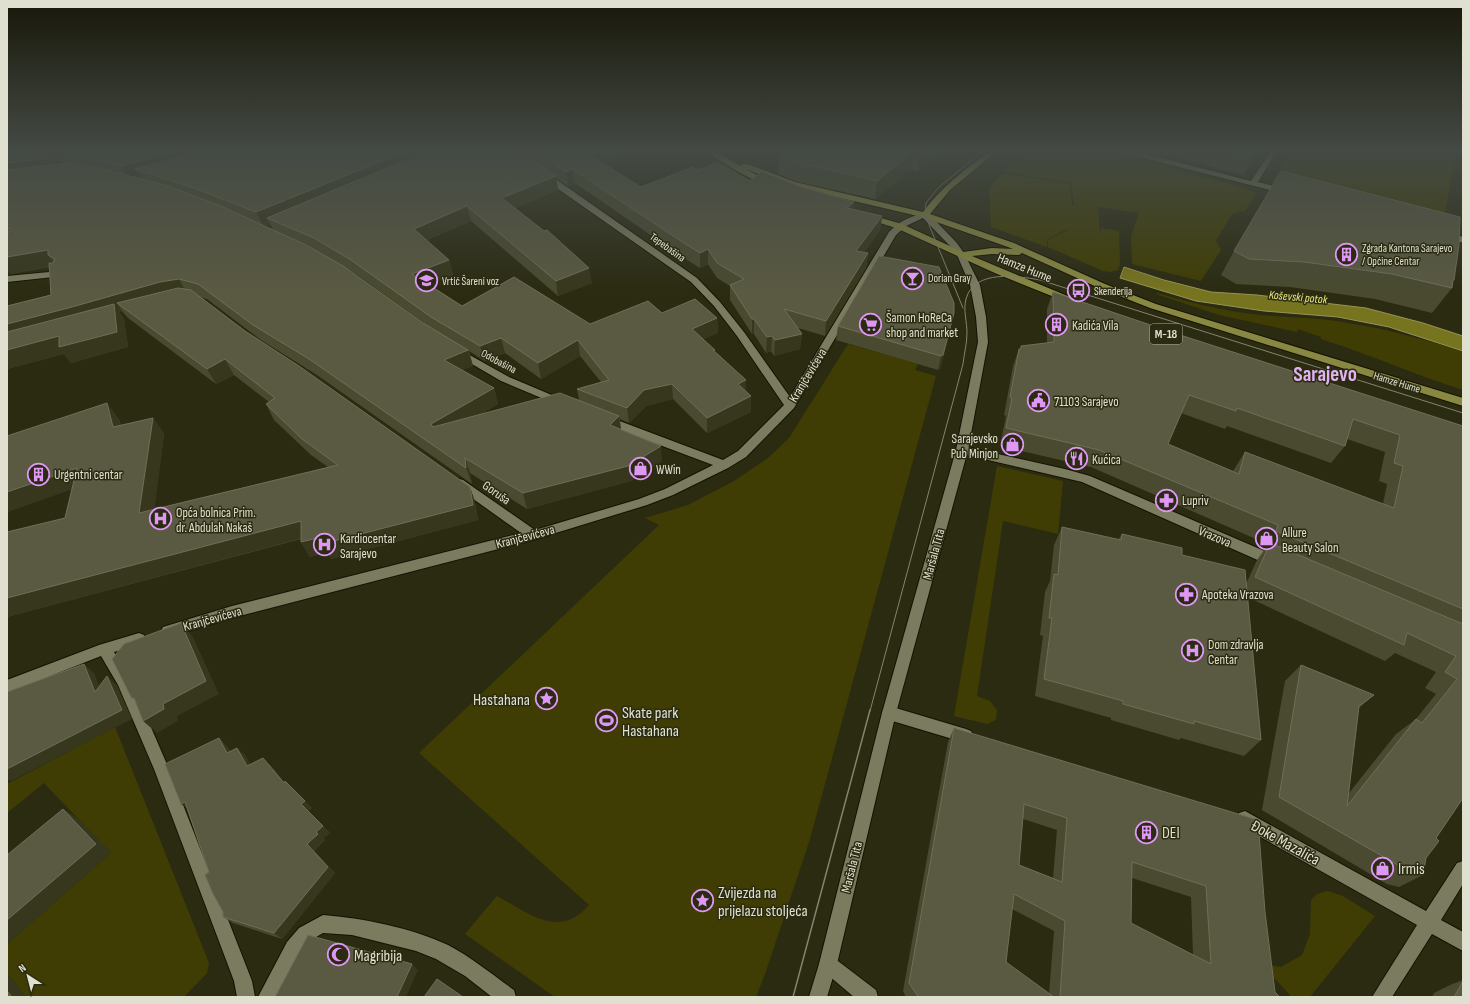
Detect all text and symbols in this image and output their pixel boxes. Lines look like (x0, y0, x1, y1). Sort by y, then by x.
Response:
street label: Tepebašina (647, 230, 688, 265)
building icon: Zgrada Kantona Sarajevo / Općine Centar (1334, 241, 1360, 267)
place label: Zgrada Kantona Sarajevo / Općine Centar (1362, 242, 1453, 268)
street label: Hamze Hume (995, 250, 1054, 286)
bar icon: Dorian Gray (899, 265, 925, 291)
school or university icon: Vrtić Šareni voz (413, 268, 439, 294)
place label: Dorian Gray (928, 272, 972, 285)
place label: Vrtić Šareni voz (442, 274, 499, 288)
bus stop icon: Skenderija (1065, 278, 1091, 304)
place label: Skenderija (1094, 285, 1132, 298)
water label: Koševski potok (1268, 287, 1328, 308)
place label: Šamon HoReCa shop and market (886, 309, 958, 341)
supermarket icon: Šamon HoReCa shop and market (858, 311, 884, 337)
building icon: Kadića Vila (1044, 312, 1070, 338)
place label: Kadića Vila (1072, 318, 1118, 334)
road number: M-18 (1150, 324, 1182, 344)
street label: Kranjčevićeva (786, 346, 830, 405)
street label: Odobašina (479, 347, 519, 376)
district label: Sarajevo (1293, 362, 1357, 387)
street label: Hamze Hume (1372, 369, 1422, 396)
public building icon: 71103 Sarajevo (1025, 388, 1051, 414)
place label: 71103 Sarajevo (1054, 394, 1119, 410)
place label: Sarajevsko Pub Minjon (951, 431, 998, 462)
shop icon: Sarajevsko Pub Minjon (1000, 432, 1026, 458)
restaurant icon: Kućica (1063, 446, 1089, 472)
place label: Kućica (1092, 452, 1121, 468)
shop icon: WWin (628, 456, 654, 482)
building icon: Urgentni centar (25, 461, 51, 487)
place label: WWin (656, 462, 681, 478)
place label: Urgentni centar (54, 467, 123, 483)
street label: Goruša (479, 477, 514, 508)
pharmacy icon: Lupriv (1153, 487, 1179, 513)
place label: Lupriv (1182, 493, 1209, 509)
place label: Opća bolnica Prim. dr. Abdulah Nakaš (176, 505, 256, 536)
hospital icon: Opća bolnica Prim. dr. Abdulah Nakaš (148, 506, 174, 532)
street label: Kranjčevićeva (494, 521, 556, 552)
street label: Vrazova (1196, 523, 1233, 551)
place label: Allure Beauty Salon (1281, 525, 1338, 556)
shop icon: Allure Beauty Salon (1254, 526, 1280, 552)
street label: Maršala Tita (920, 527, 948, 581)
place label: Kardiocentar Sarajevo (340, 531, 397, 562)
hospital icon: Kardiocentar Sarajevo (312, 532, 338, 558)
pharmacy icon: Apoteka Vrazova (1174, 581, 1200, 607)
place label: Apoteka Vrazova (1201, 587, 1274, 603)
street label: Kranjčevićeva (181, 603, 243, 635)
place label: Dom zdravlja Centar (1208, 637, 1264, 668)
hospital icon: Dom zdravlja Centar (1179, 638, 1205, 664)
place icon: Hastahana (533, 686, 559, 712)
place label: Hastahana (473, 691, 530, 710)
place label: Skate park Hastahana (622, 704, 679, 741)
sports icon: Skate park Hastahana (594, 708, 620, 734)
street label: Đoke Mazalića (1248, 817, 1323, 870)
building icon: DEI (1134, 819, 1160, 845)
place label: DEI (1162, 824, 1180, 843)
street label: Maršala Tita (838, 840, 866, 894)
shop icon: Irmis (1370, 855, 1396, 881)
place label: Irmis (1398, 860, 1425, 879)
place label: Zvijezda na prijelazu stoljeća (718, 884, 808, 921)
place icon: Zvijezda na prijelazu stoljeća (689, 888, 715, 914)
mosque icon: Magribija (325, 942, 351, 968)
place label: Magribija (354, 947, 402, 966)
north arrow (8, 956, 48, 996)
text: N (16, 961, 29, 975)

